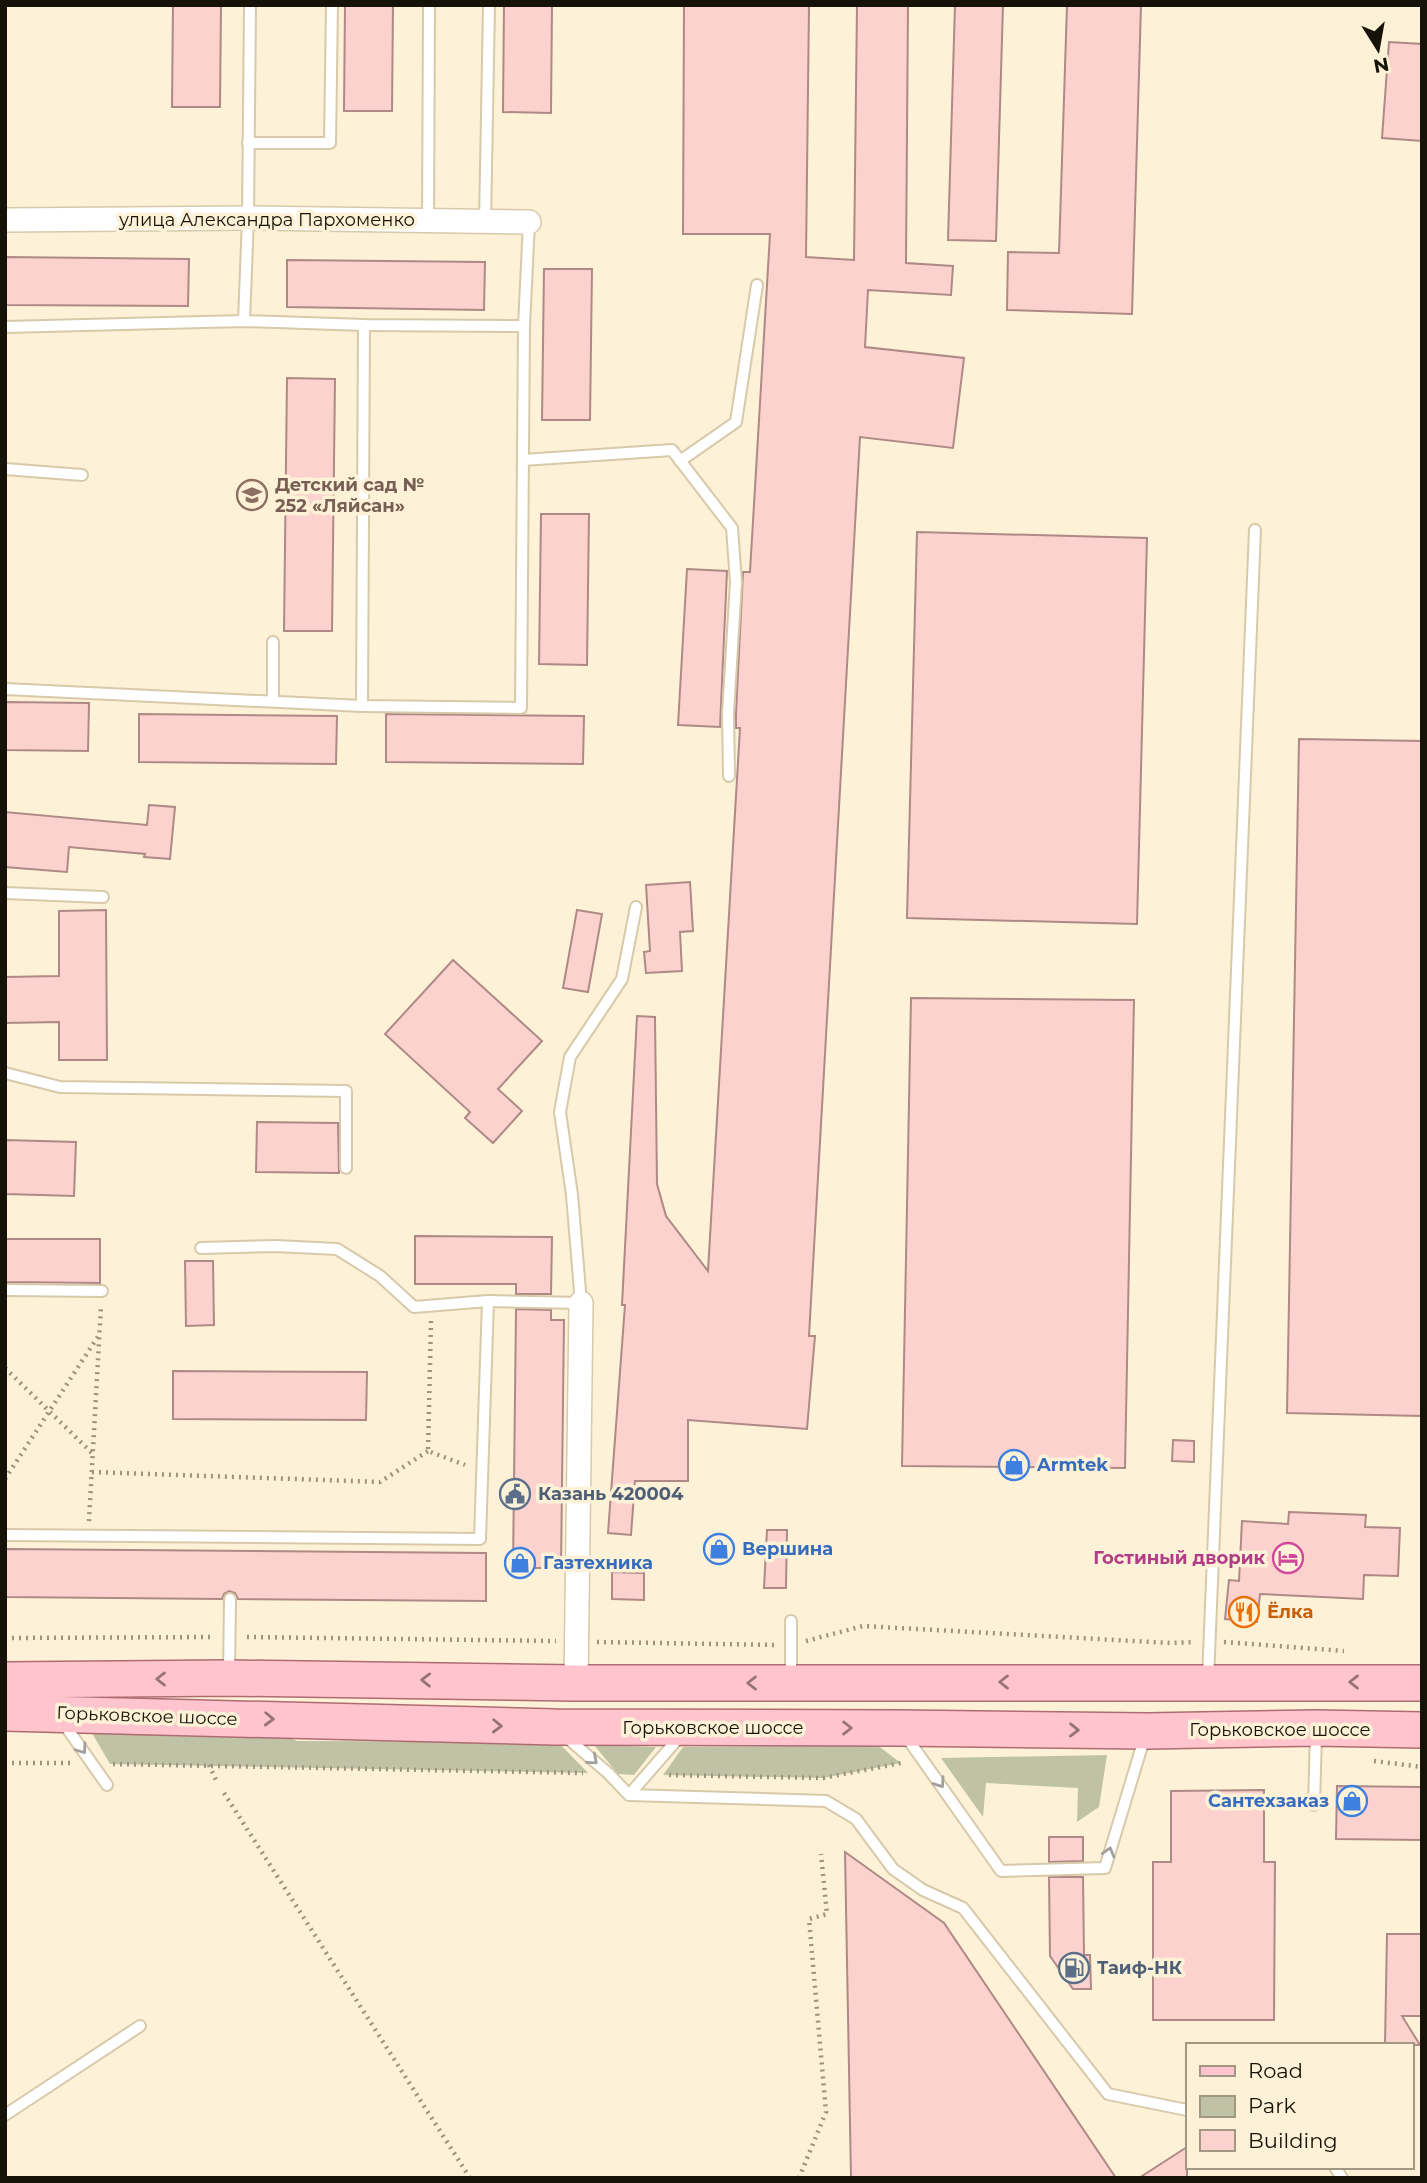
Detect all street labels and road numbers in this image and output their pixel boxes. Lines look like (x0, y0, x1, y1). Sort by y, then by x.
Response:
street label: улица Александра Пархоменко (118, 209, 415, 231)
street label: Горьковское шоссе (56, 1702, 238, 1730)
street label: Горьковское шоссе (622, 1717, 804, 1739)
street label: Горьковское шоссе (1189, 1719, 1371, 1741)

